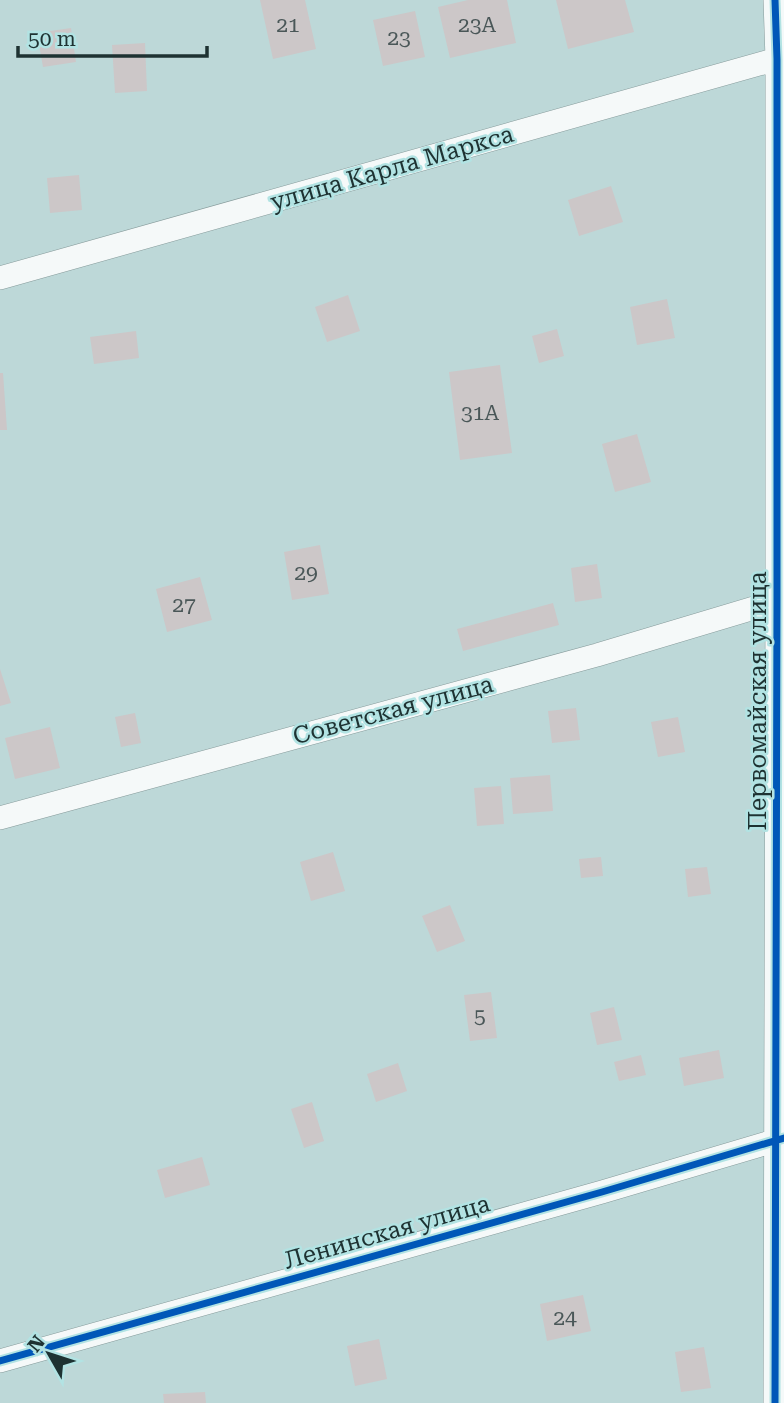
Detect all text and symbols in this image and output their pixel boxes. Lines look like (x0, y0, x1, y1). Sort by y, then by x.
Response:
house number: 21 (276, 13, 300, 37)
house number: 23А (458, 13, 496, 37)
scale bar (18, 14, 206, 58)
house number: 23 (387, 26, 411, 50)
text: 50 m (28, 27, 76, 51)
street label: улица Карла Маркса (267, 120, 517, 216)
house number: 31А (461, 401, 499, 425)
house number: 29 (294, 561, 318, 585)
street label: Первомайская улица (744, 571, 772, 831)
house number: 27 (172, 593, 196, 617)
street label: Советская улица (290, 670, 496, 750)
house number: 5 (474, 1004, 486, 1028)
street label: Ленинская улица (281, 1189, 493, 1275)
house number: 24 (553, 1306, 577, 1330)
north arrow (14, 1319, 84, 1389)
text: N (23, 1330, 50, 1357)

